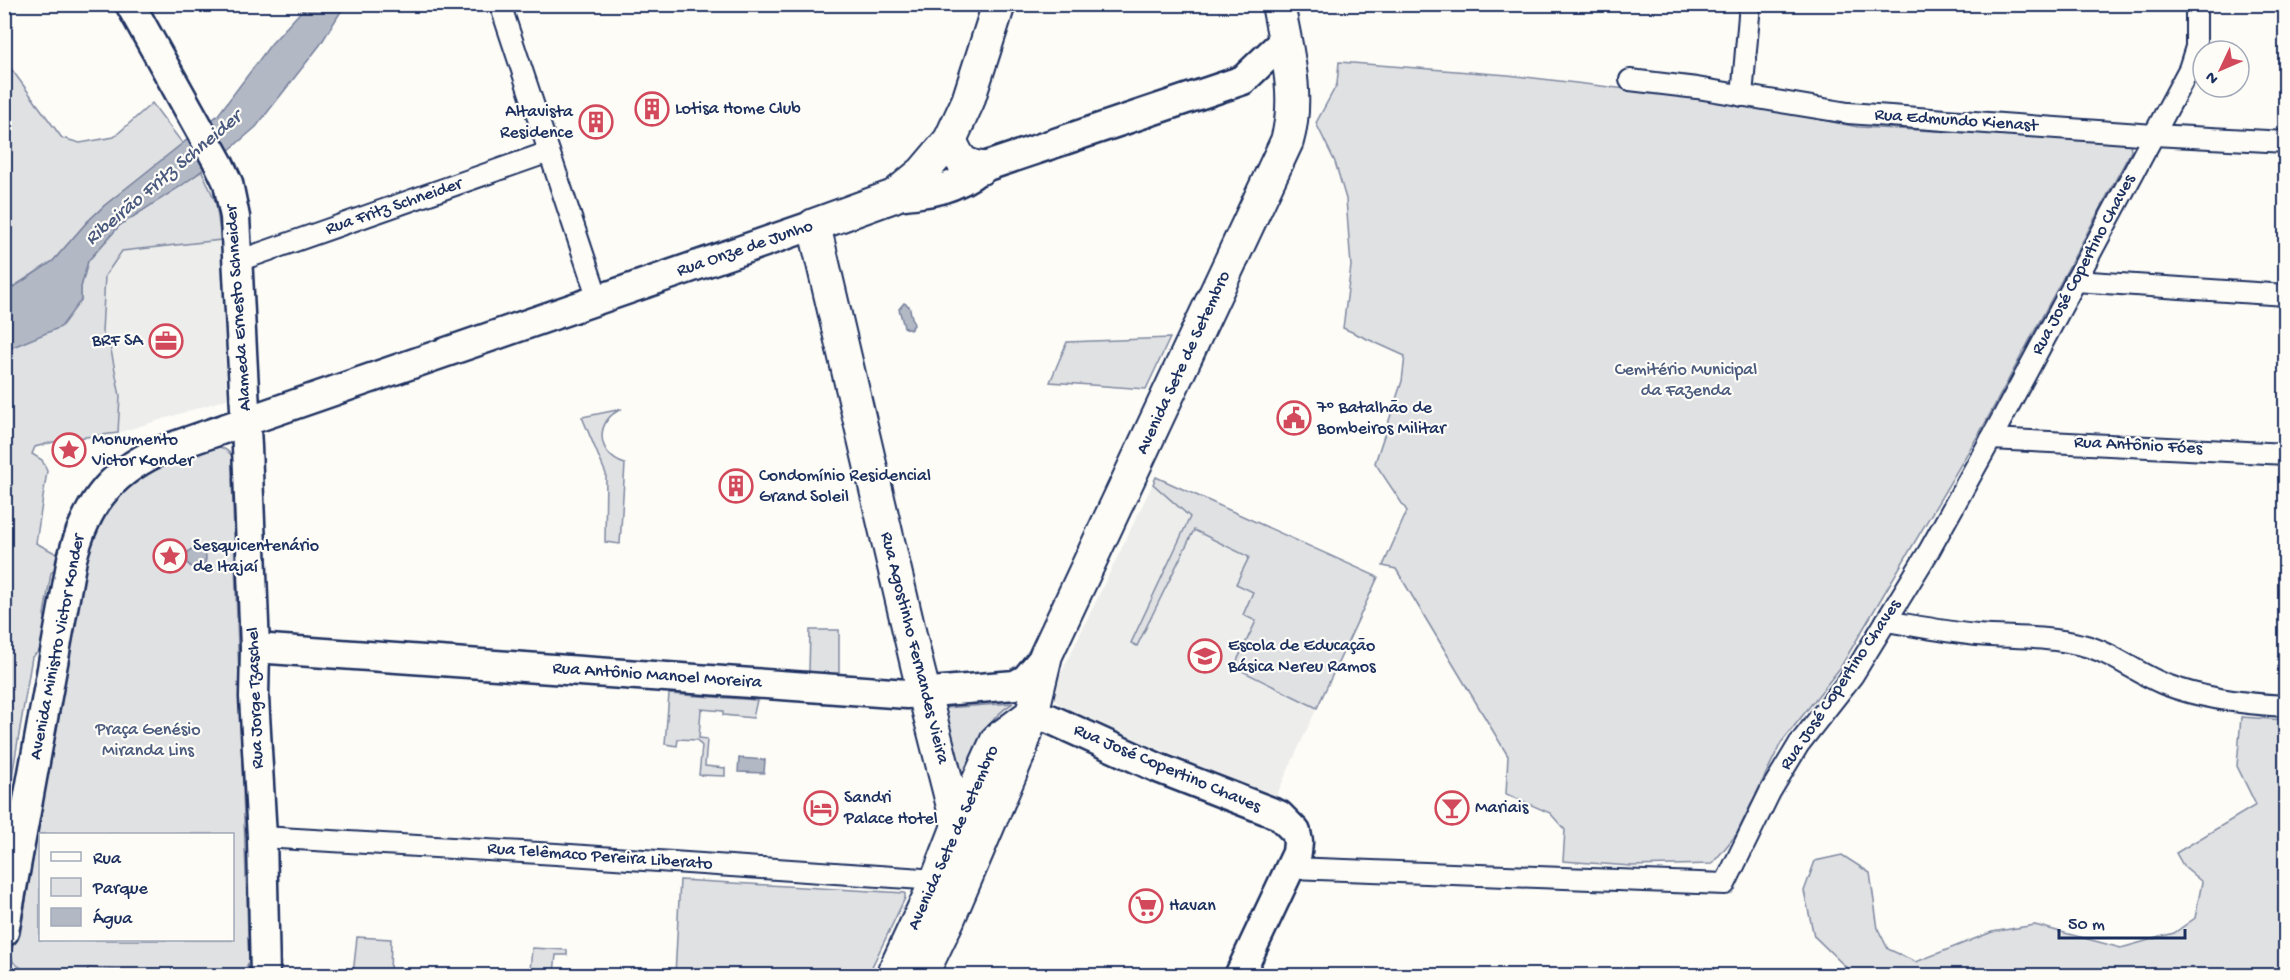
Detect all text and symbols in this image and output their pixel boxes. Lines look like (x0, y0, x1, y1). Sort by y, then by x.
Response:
north arrow (2191, 39, 2251, 99)
text: N (2202, 66, 2223, 87)
building icon: Lotisa Home Club (634, 91, 670, 127)
place label: Lotisa Home Club (675, 99, 801, 120)
place label: Altavista Residence (500, 102, 574, 144)
water label: Ribeirão Fritz Schneider (81, 104, 250, 251)
building icon: Altavista Residence (578, 104, 614, 140)
street label: Rua Edmundo Kienast (1874, 105, 2040, 137)
street label: Rua José Copertino Chaves (2027, 170, 2141, 359)
street label: Rua Fritz Schneider (323, 173, 467, 240)
street label: Alameda Ernesto Schneider (221, 203, 257, 412)
street label: Rua Onze de Junho (674, 216, 816, 282)
street label: Avenida Sete de Setembro (1132, 268, 1236, 458)
office icon: BRF SA (148, 323, 184, 359)
place label: BRF SA (91, 331, 144, 352)
park label: Cemitério Municipal da Fazenda (1615, 360, 1757, 402)
place label: 7º Batalhão de Bombeiros Militar (1316, 398, 1447, 440)
public building icon: 7º Batalhão de Bombeiros Militar (1276, 400, 1312, 436)
place label: Monumento Victor Konder (91, 430, 195, 472)
place icon: Monumento Victor Konder (51, 432, 87, 468)
street label: Rua Antônio Fóes (2073, 432, 2204, 460)
place label: Condomínio Residencial Grand Soleil (759, 466, 931, 508)
building icon: Condomínio Residencial Grand Soleil (718, 468, 754, 504)
street label: Rua Agostinho Fernandes Vieira (875, 530, 953, 767)
street label: Avenida Ministro Victor Konder (26, 531, 90, 762)
place label: Sesquicentenário de Itajaí (193, 536, 319, 578)
place icon: Sesquicentenário de Itajaí (152, 538, 188, 574)
street label: Rua José Copertino Chaves (1776, 594, 1907, 774)
street label: Rua Jorge Tzaschel (243, 627, 269, 769)
place label: Escola de Educação Básica Nereu Ramos (1227, 636, 1377, 678)
school or university icon: Escola de Educação Básica Nereu Ramos (1187, 638, 1223, 674)
street label: Rua Antônio Manoel Moreira (552, 658, 763, 694)
park label: Praça Genésio Miranda Lins (94, 720, 201, 762)
street label: Rua José Copertino Chaves (1070, 720, 1265, 819)
street label: Avenida Sete de Setembro (904, 742, 1004, 934)
place label: Sandri Palace Hotel (843, 788, 938, 830)
hotel icon: Sandri Palace Hotel (803, 790, 839, 826)
bar icon: Mariais (1434, 790, 1470, 826)
place label: Mariais (1475, 798, 1530, 819)
legend (39, 833, 234, 941)
street label: Rua Telêmaco Pereira Liberato (487, 839, 713, 875)
text: Rua (93, 849, 122, 870)
text: Parque (92, 879, 149, 900)
supermarket icon: Havan (1128, 888, 1164, 924)
place label: Havan (1169, 896, 1216, 917)
scale bar (2059, 902, 2185, 940)
text: Água (93, 908, 133, 930)
text: 50 m (2068, 915, 2105, 936)

